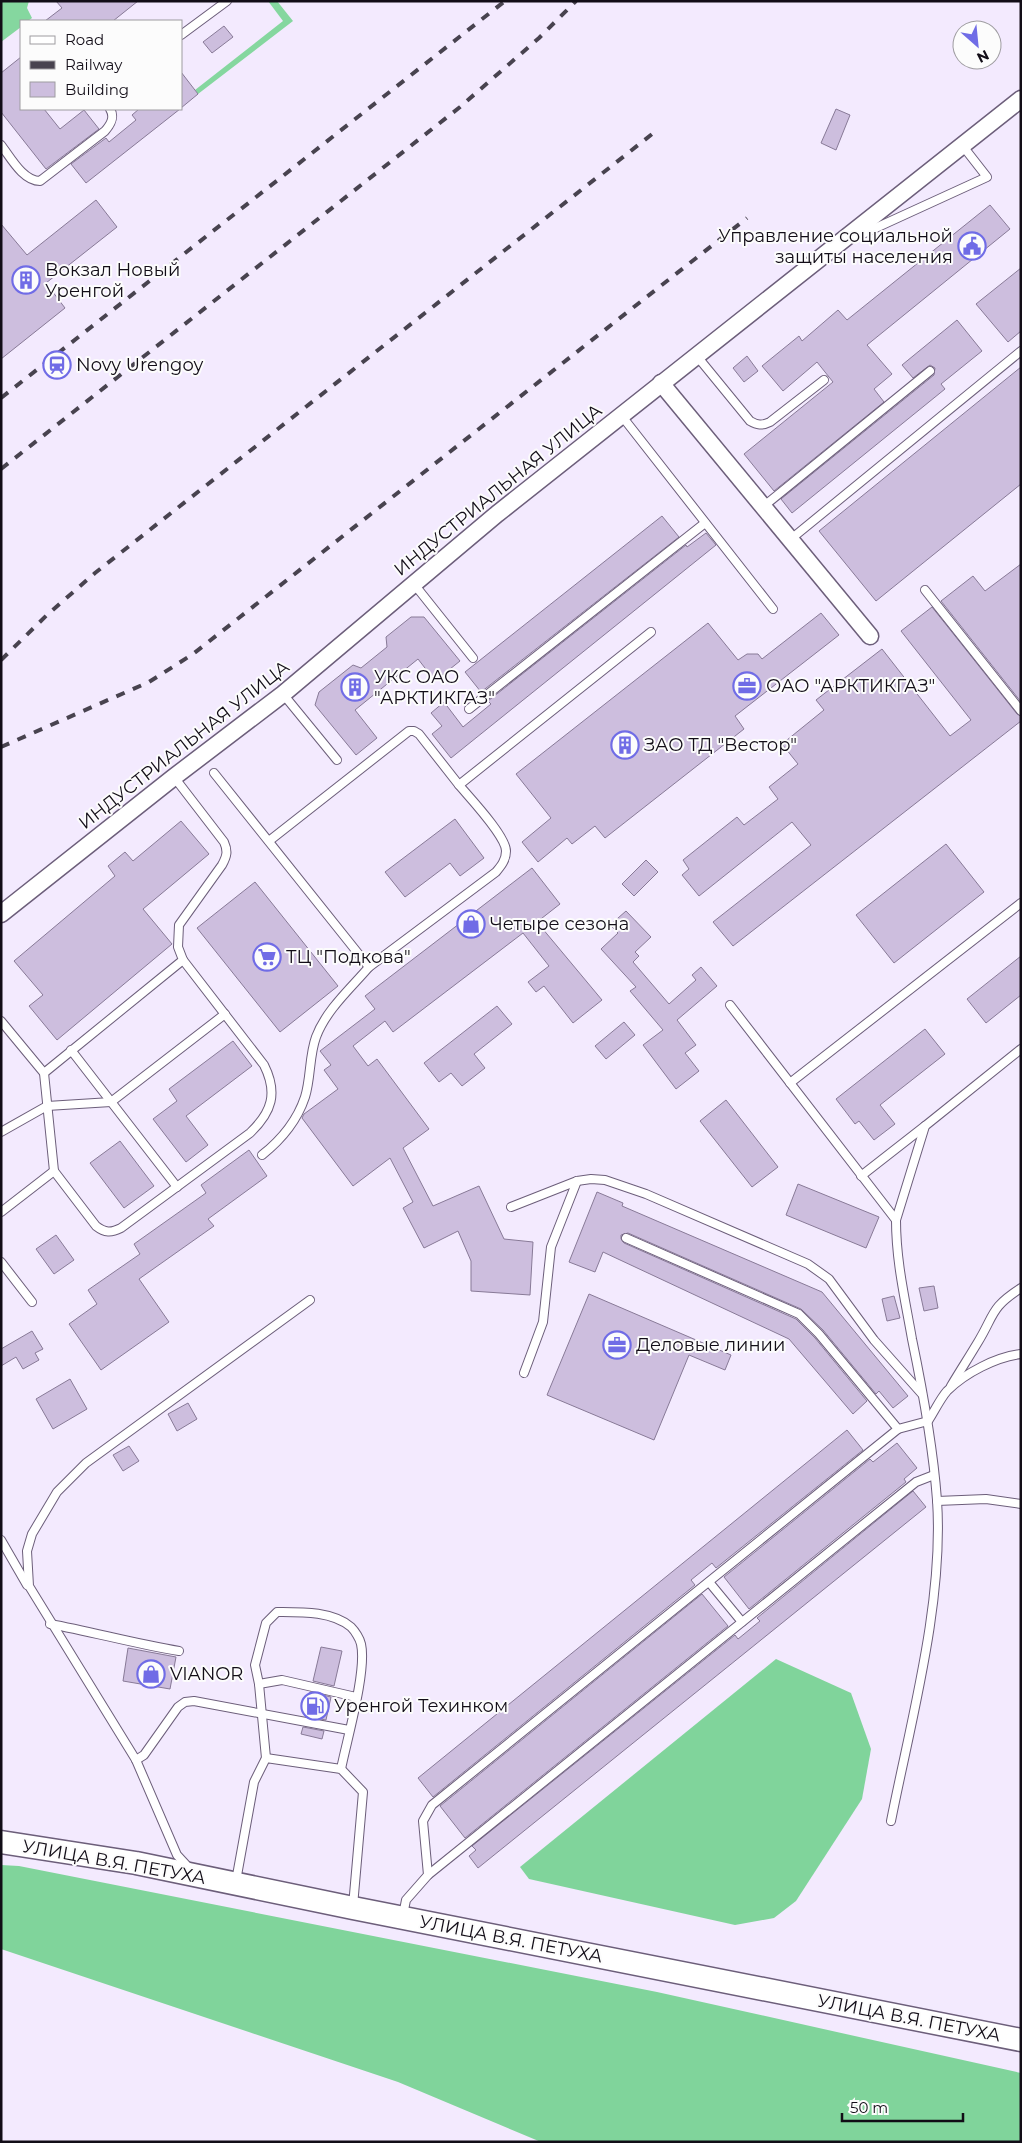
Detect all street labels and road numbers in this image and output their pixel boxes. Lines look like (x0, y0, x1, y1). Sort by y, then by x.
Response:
street label: ИНДУСТРИАЛЬНАЯ УЛИЦА (390, 399, 607, 581)
street label: ИНДУСТРИАЛЬНАЯ УЛИЦА (74, 656, 294, 834)
street label: УЛИЦА В.Я. ПЕТУХА (21, 1835, 208, 1889)
street label: УЛИЦА В.Я. ПЕТУХА (418, 1910, 605, 1968)
street label: УЛИЦА В.Я. ПЕТУХА (816, 1989, 1003, 2047)

